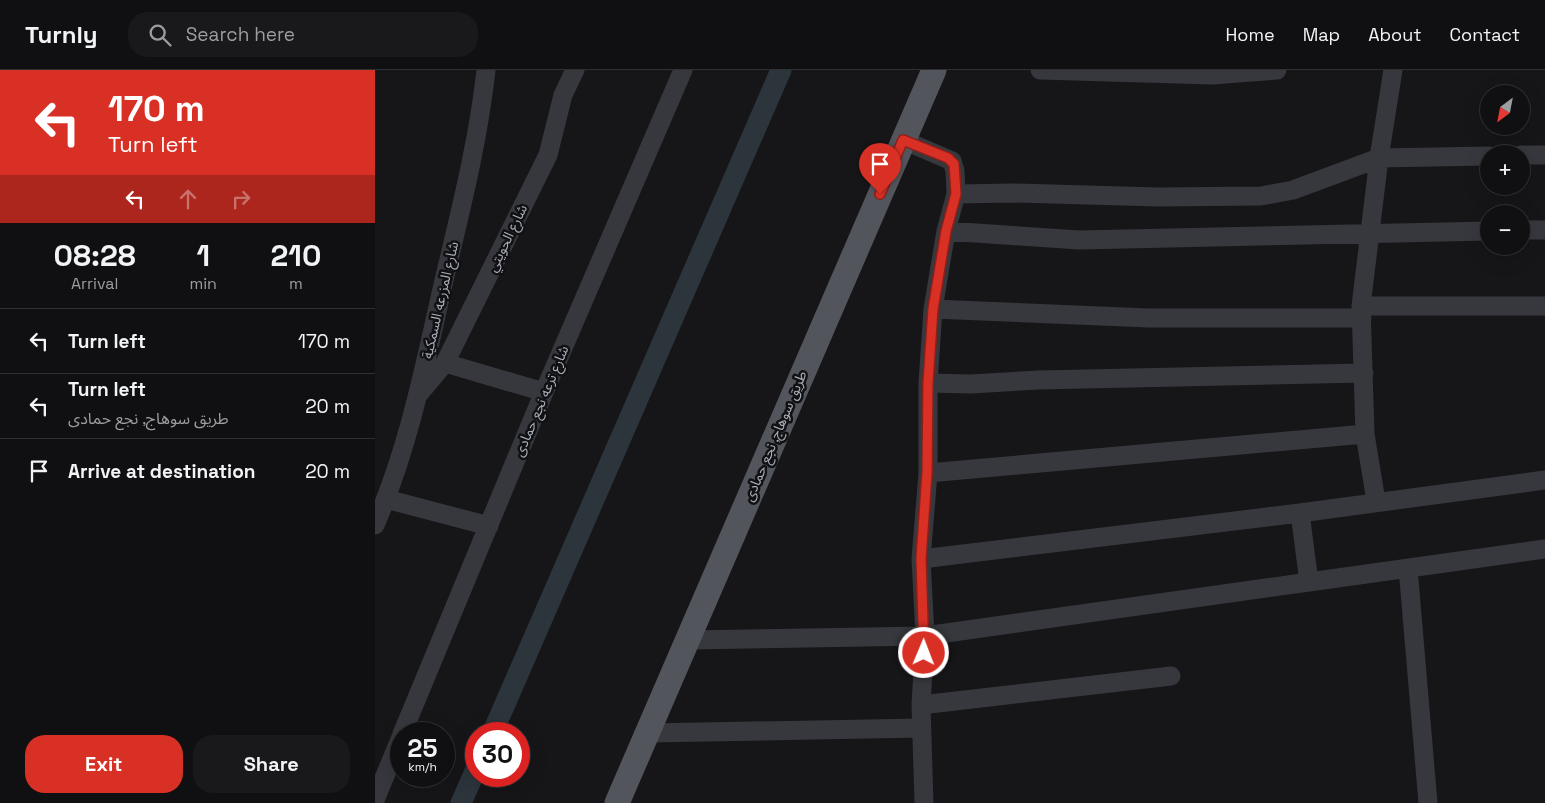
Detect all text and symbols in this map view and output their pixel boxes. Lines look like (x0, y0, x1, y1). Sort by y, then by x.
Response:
search box (128, 12, 478, 57)
text: Turnly (25, 19, 98, 50)
icon: search (146, 21, 174, 49)
text: Search here (186, 22, 295, 47)
text: Home (1226, 23, 1275, 46)
text: Map (1303, 23, 1340, 46)
text: About (1368, 23, 1422, 46)
text: Contact (1450, 23, 1520, 46)
north arrow (1480, 85, 1530, 135)
map controls (1480, 85, 1530, 255)
text: 170 m (108, 87, 205, 131)
icon: left (25, 90, 90, 155)
text: Turn left (108, 130, 198, 158)
pin (859, 143, 901, 194)
button: + (1480, 145, 1530, 195)
icon: arrive (866, 150, 894, 178)
icon: left (121, 185, 149, 213)
icon: ahead (174, 185, 202, 213)
icon: right (227, 185, 255, 213)
street label: شارع الحويتي (483, 201, 533, 276)
button: − (1480, 205, 1530, 255)
text: 08:28 (54, 236, 136, 275)
text: 1 (196, 236, 210, 275)
text: 210 (271, 236, 321, 275)
street label: شارع المزرعه السمكية (418, 240, 464, 361)
text: Arrival (71, 273, 118, 294)
text: min (189, 273, 217, 294)
text: m (289, 273, 303, 294)
icon: left (25, 327, 53, 355)
text: Turn left (68, 329, 146, 354)
text: 170 m (298, 329, 350, 354)
street label: شارع ترعه نجع حمادى (509, 343, 574, 460)
street label: طريق سوهاج, نجع حمادى (739, 368, 813, 505)
text: Turn left (68, 377, 146, 402)
icon: left (25, 392, 53, 420)
text: 20 m (305, 394, 350, 419)
text: طريق سوهاج, نجع حمادى (68, 408, 229, 429)
icon: arrive (25, 457, 53, 485)
text: Arrive at destination (68, 459, 256, 484)
text: 20 m (305, 459, 350, 484)
position arrow (897, 626, 949, 678)
speed limit sign: 30 (465, 722, 530, 787)
text: 25 (408, 732, 437, 764)
button: Exit (25, 735, 183, 793)
button: Share (193, 735, 350, 793)
text: km/h (408, 759, 437, 775)

